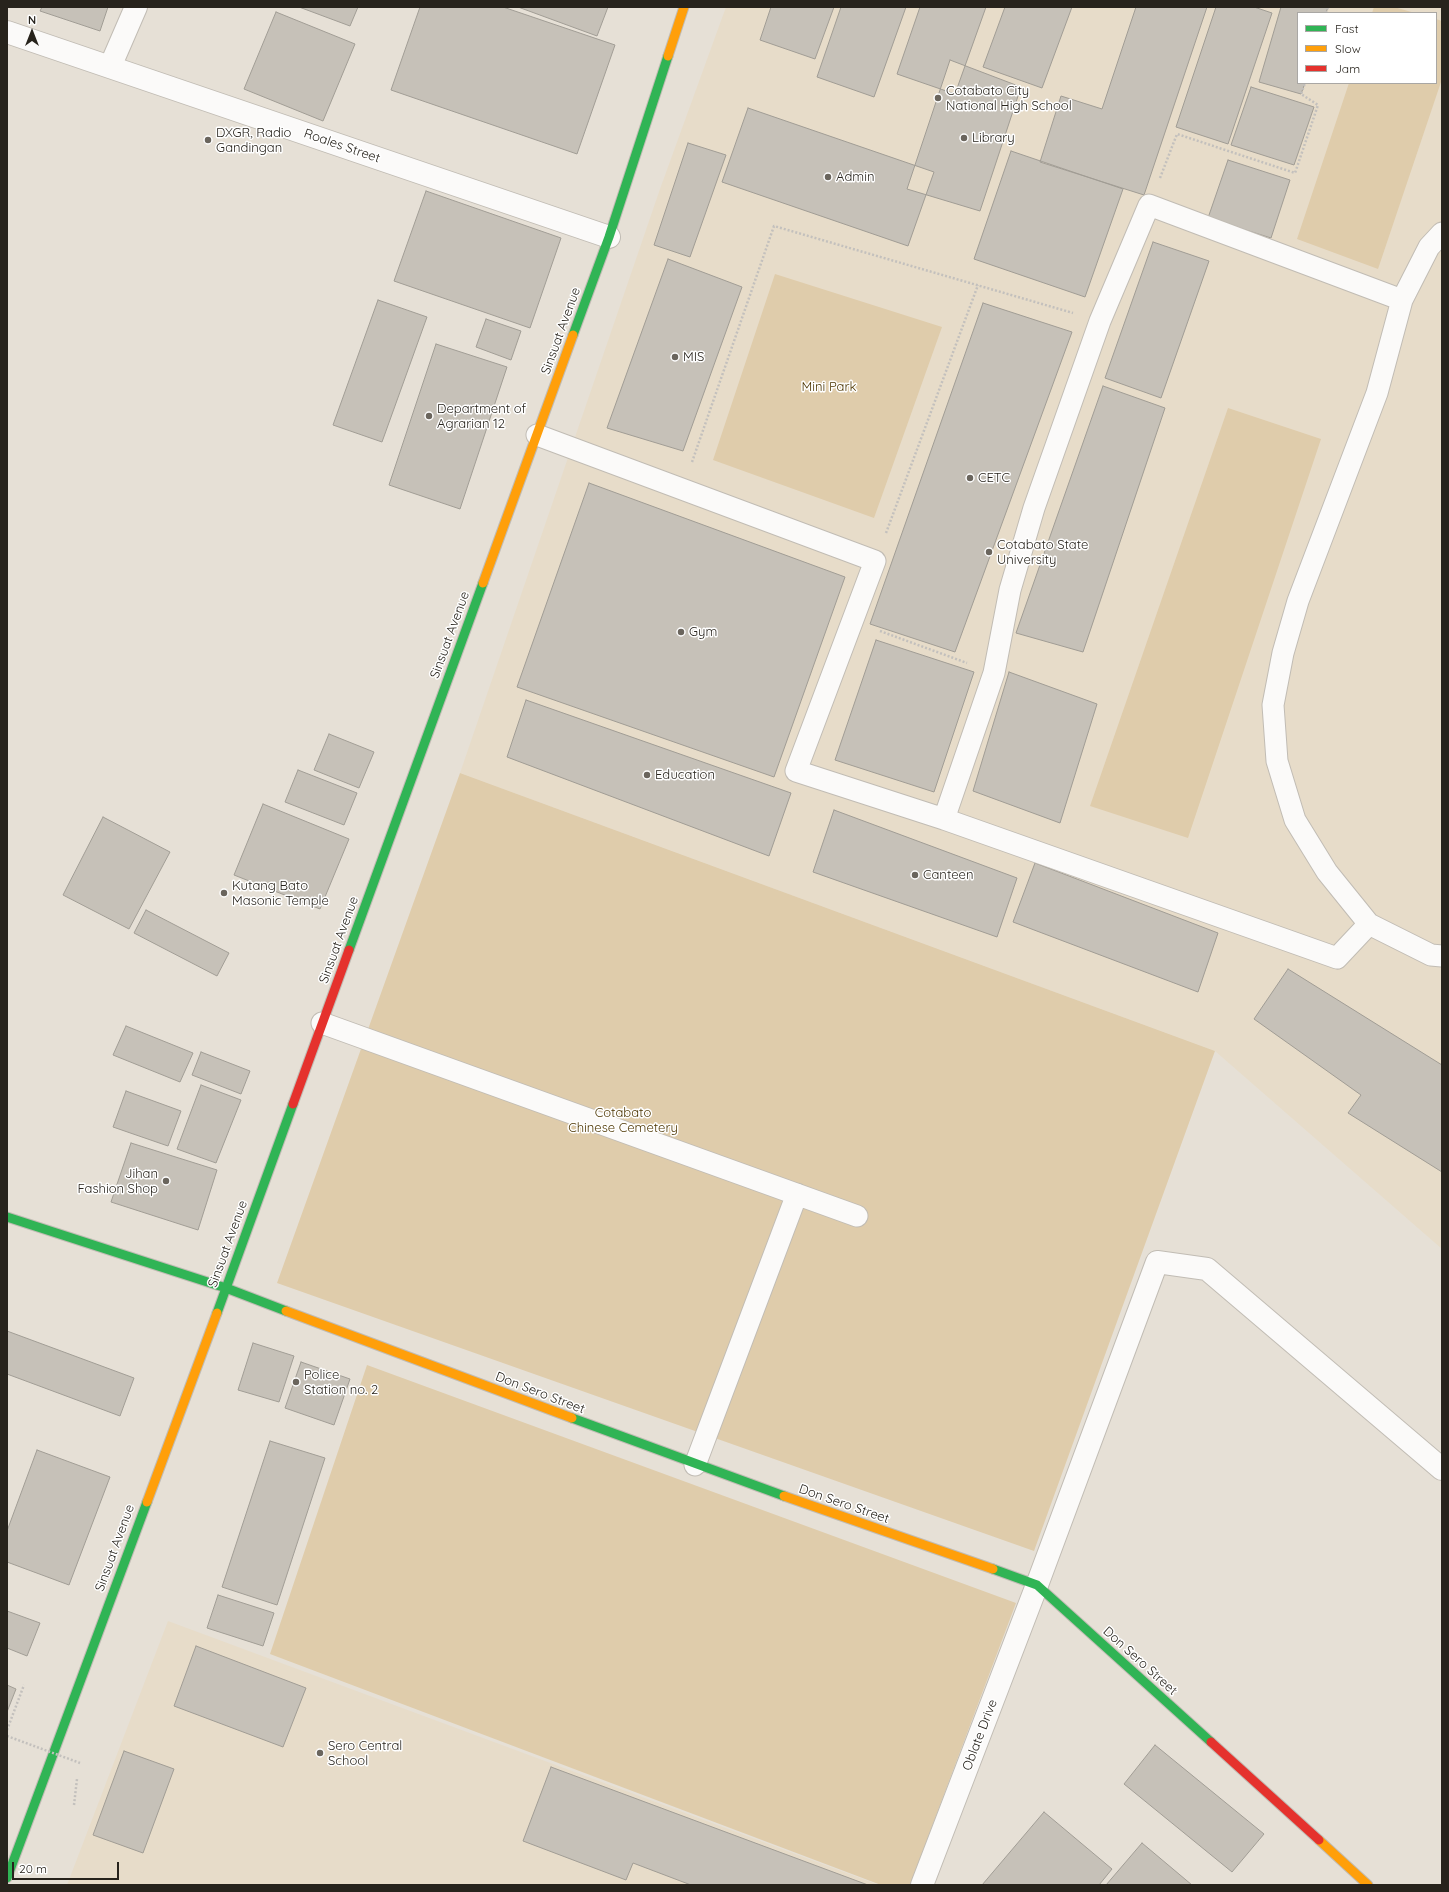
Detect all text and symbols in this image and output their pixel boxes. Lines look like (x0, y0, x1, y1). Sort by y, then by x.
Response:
north arrow (12, 12, 52, 52)
legend (1297, 12, 1437, 84)
text: N (28, 13, 36, 27)
text: Fast (1335, 21, 1359, 36)
text: Slow (1335, 41, 1361, 56)
text: Jam (1335, 61, 1360, 76)
place label: Cotabato City National High School (946, 83, 1072, 114)
marker: Cotabato City National High School (933, 93, 943, 103)
place label: DXGR, Radio Gandingan (216, 125, 291, 156)
street label: Roales Street (302, 126, 382, 166)
place label: Library (972, 130, 1015, 146)
marker: Library (959, 133, 969, 143)
marker: DXGR, Radio Gandingan (203, 135, 213, 145)
place label: Admin (836, 169, 874, 185)
marker: Admin (823, 172, 833, 182)
street label: Sinsuat Avenue (538, 285, 584, 377)
place label: MIS (683, 349, 704, 365)
marker: MIS (670, 352, 680, 362)
park label: Mini Park (802, 379, 856, 395)
place label: Department of Agrarian 12 (437, 401, 526, 432)
marker: Department of Agrarian 12 (424, 411, 434, 421)
place label: CETC (978, 470, 1010, 486)
marker: CETC (965, 473, 975, 483)
place label: Cotabato State University (997, 537, 1088, 568)
marker: Cotabato State University (984, 547, 994, 557)
street label: Sinsuat Avenue (427, 589, 473, 681)
place label: Gym (689, 624, 717, 640)
marker: Gym (676, 627, 686, 637)
place label: Education (655, 767, 715, 783)
marker: Education (642, 770, 652, 780)
place label: Canteen (923, 867, 973, 883)
marker: Canteen (910, 870, 920, 880)
place label: Kutang Bato Masonic Temple (232, 878, 329, 909)
marker: Kutang Bato Masonic Temple (219, 888, 229, 898)
street label: Sinsuat Avenue (316, 894, 362, 986)
park label: Cotabato Chinese Cemetery (568, 1105, 678, 1136)
place label: Jihan Fashion Shop (77, 1166, 158, 1197)
marker: Jihan Fashion Shop (161, 1176, 171, 1186)
street label: Sinsuat Avenue (205, 1198, 251, 1290)
place label: Police Station no. 2 (304, 1367, 378, 1398)
street label: Don Sero Street (493, 1369, 587, 1417)
marker: Police Station no. 2 (291, 1377, 301, 1387)
street label: Don Sero Street (797, 1481, 891, 1527)
street label: Sinsuat Avenue (92, 1502, 138, 1594)
street label: Don Sero Street (1100, 1624, 1180, 1698)
street label: Oblate Drive (959, 1697, 1001, 1773)
place label: Sero Central School (328, 1738, 402, 1769)
marker: Sero Central School (315, 1748, 325, 1758)
scale bar (14, 1854, 121, 1880)
text: 20 m (19, 1861, 47, 1876)

